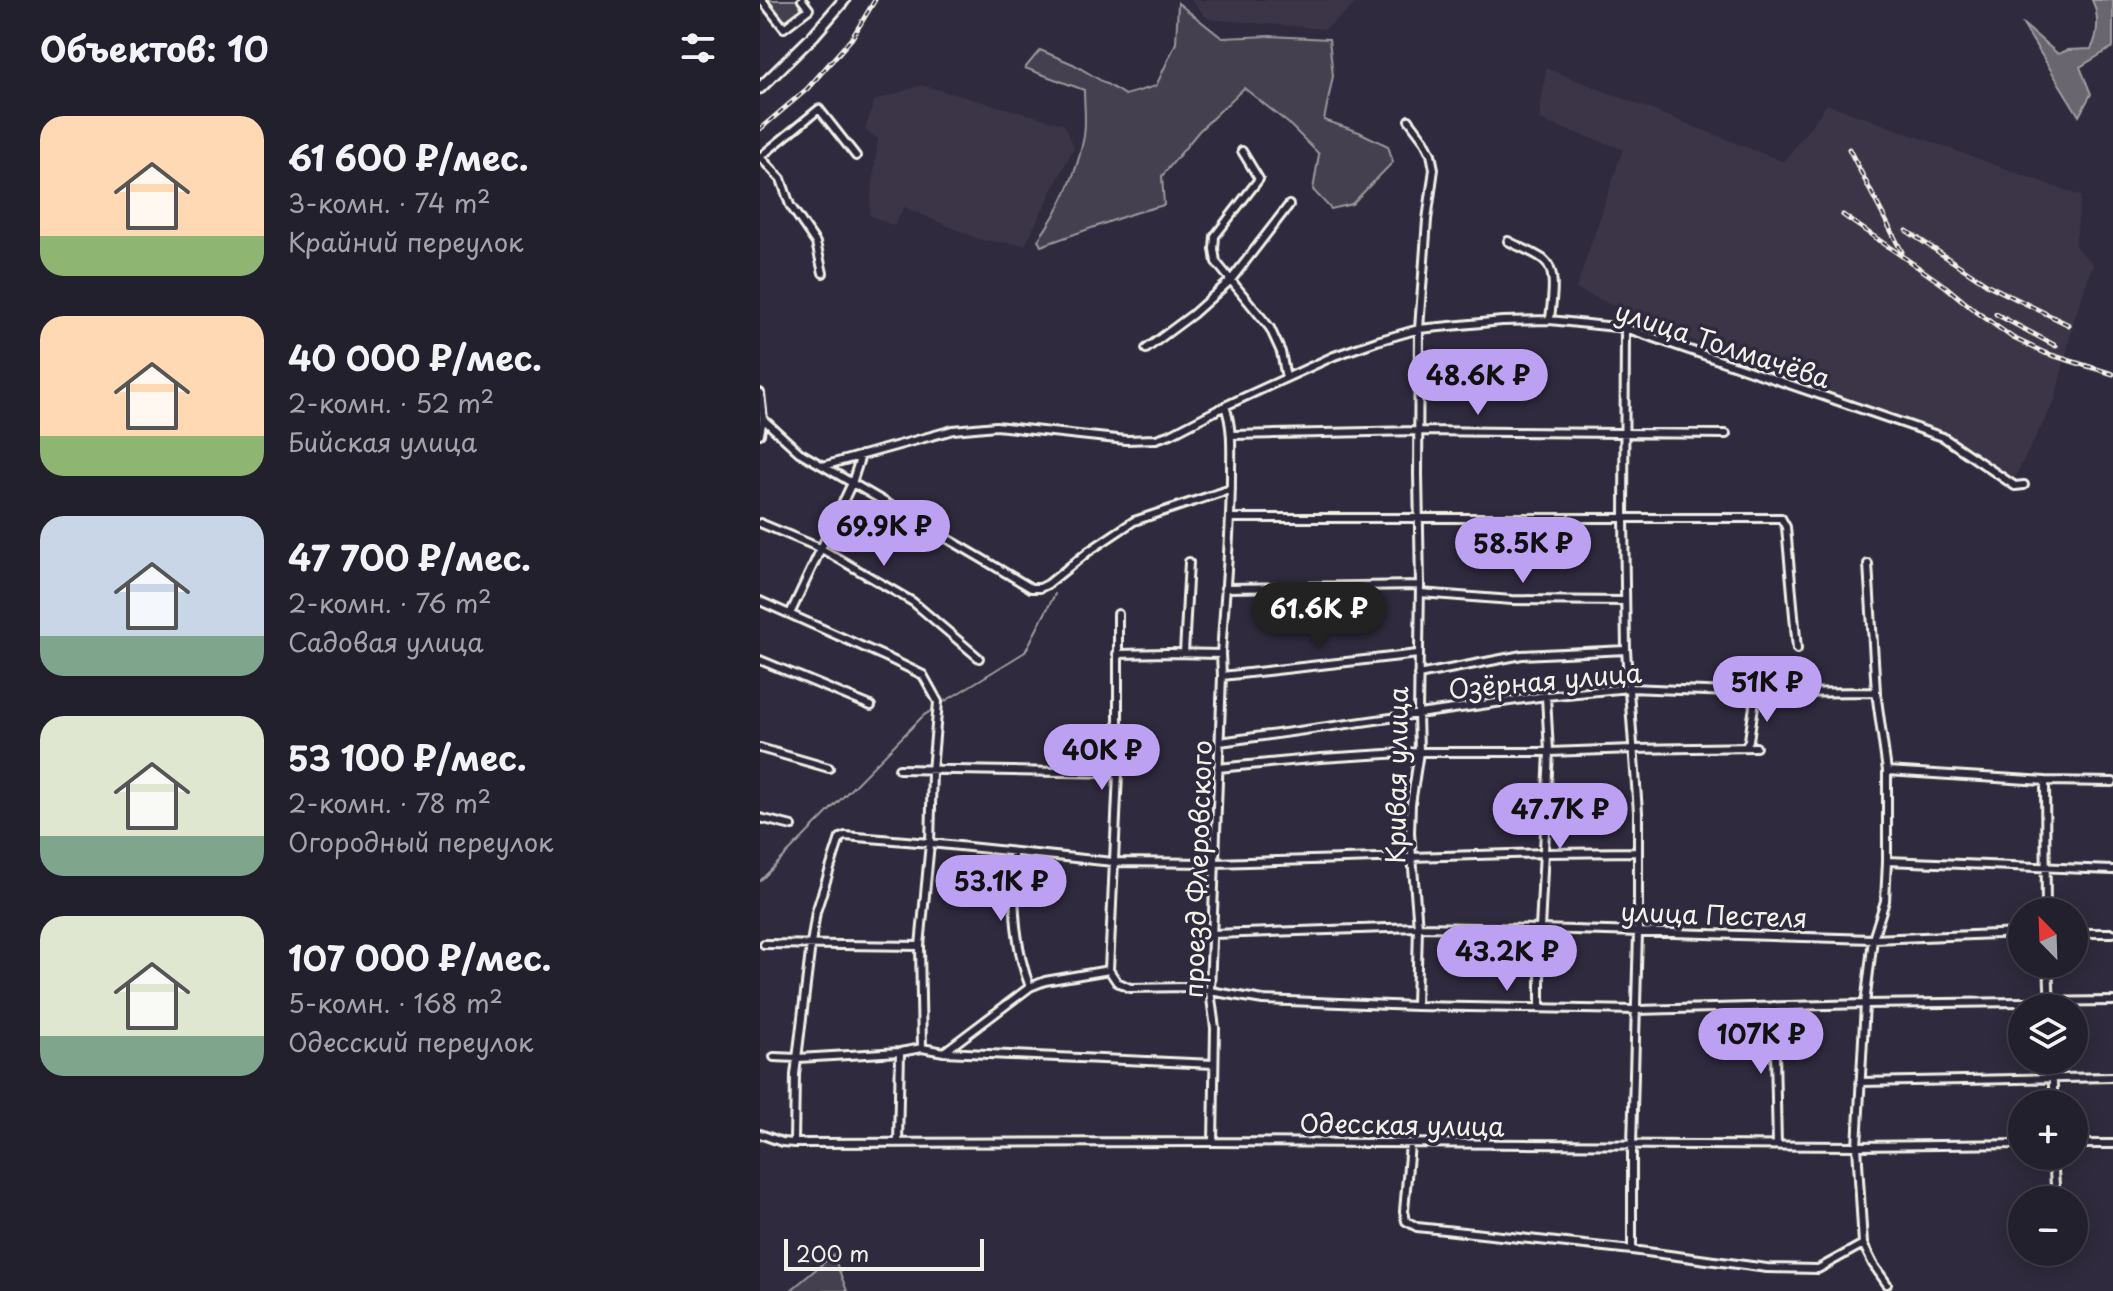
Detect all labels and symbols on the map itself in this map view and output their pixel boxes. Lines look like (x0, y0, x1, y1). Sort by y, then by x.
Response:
street label: улица Толмачёва (1610, 291, 1837, 397)
pin: 48.6K ₽ (1404, 349, 1552, 417)
pin: 69.9K ₽ (810, 500, 958, 568)
pin: 58.5K ₽ (1449, 517, 1597, 585)
pin: 61.6K ₽ (1245, 582, 1393, 650)
street label: Озёрная улица (1447, 652, 1644, 708)
pin: 51K ₽ (1711, 656, 1823, 724)
street label: Кривая улица (1375, 685, 1417, 864)
pin: 40K ₽ (1046, 724, 1158, 792)
street label: проезд Флеровского (1173, 739, 1221, 999)
pin: 47.7K ₽ (1486, 783, 1634, 851)
pin: 53.1K ₽ (927, 855, 1075, 923)
street label: улица Пестеля (1620, 891, 1808, 937)
north arrow (2008, 898, 2088, 978)
pin: 43.2K ₽ (1433, 925, 1581, 993)
pin: 107K ₽ (1696, 1008, 1826, 1076)
street label: Одесская улица (1299, 1103, 1506, 1145)
scale bar (784, 1235, 984, 1271)

